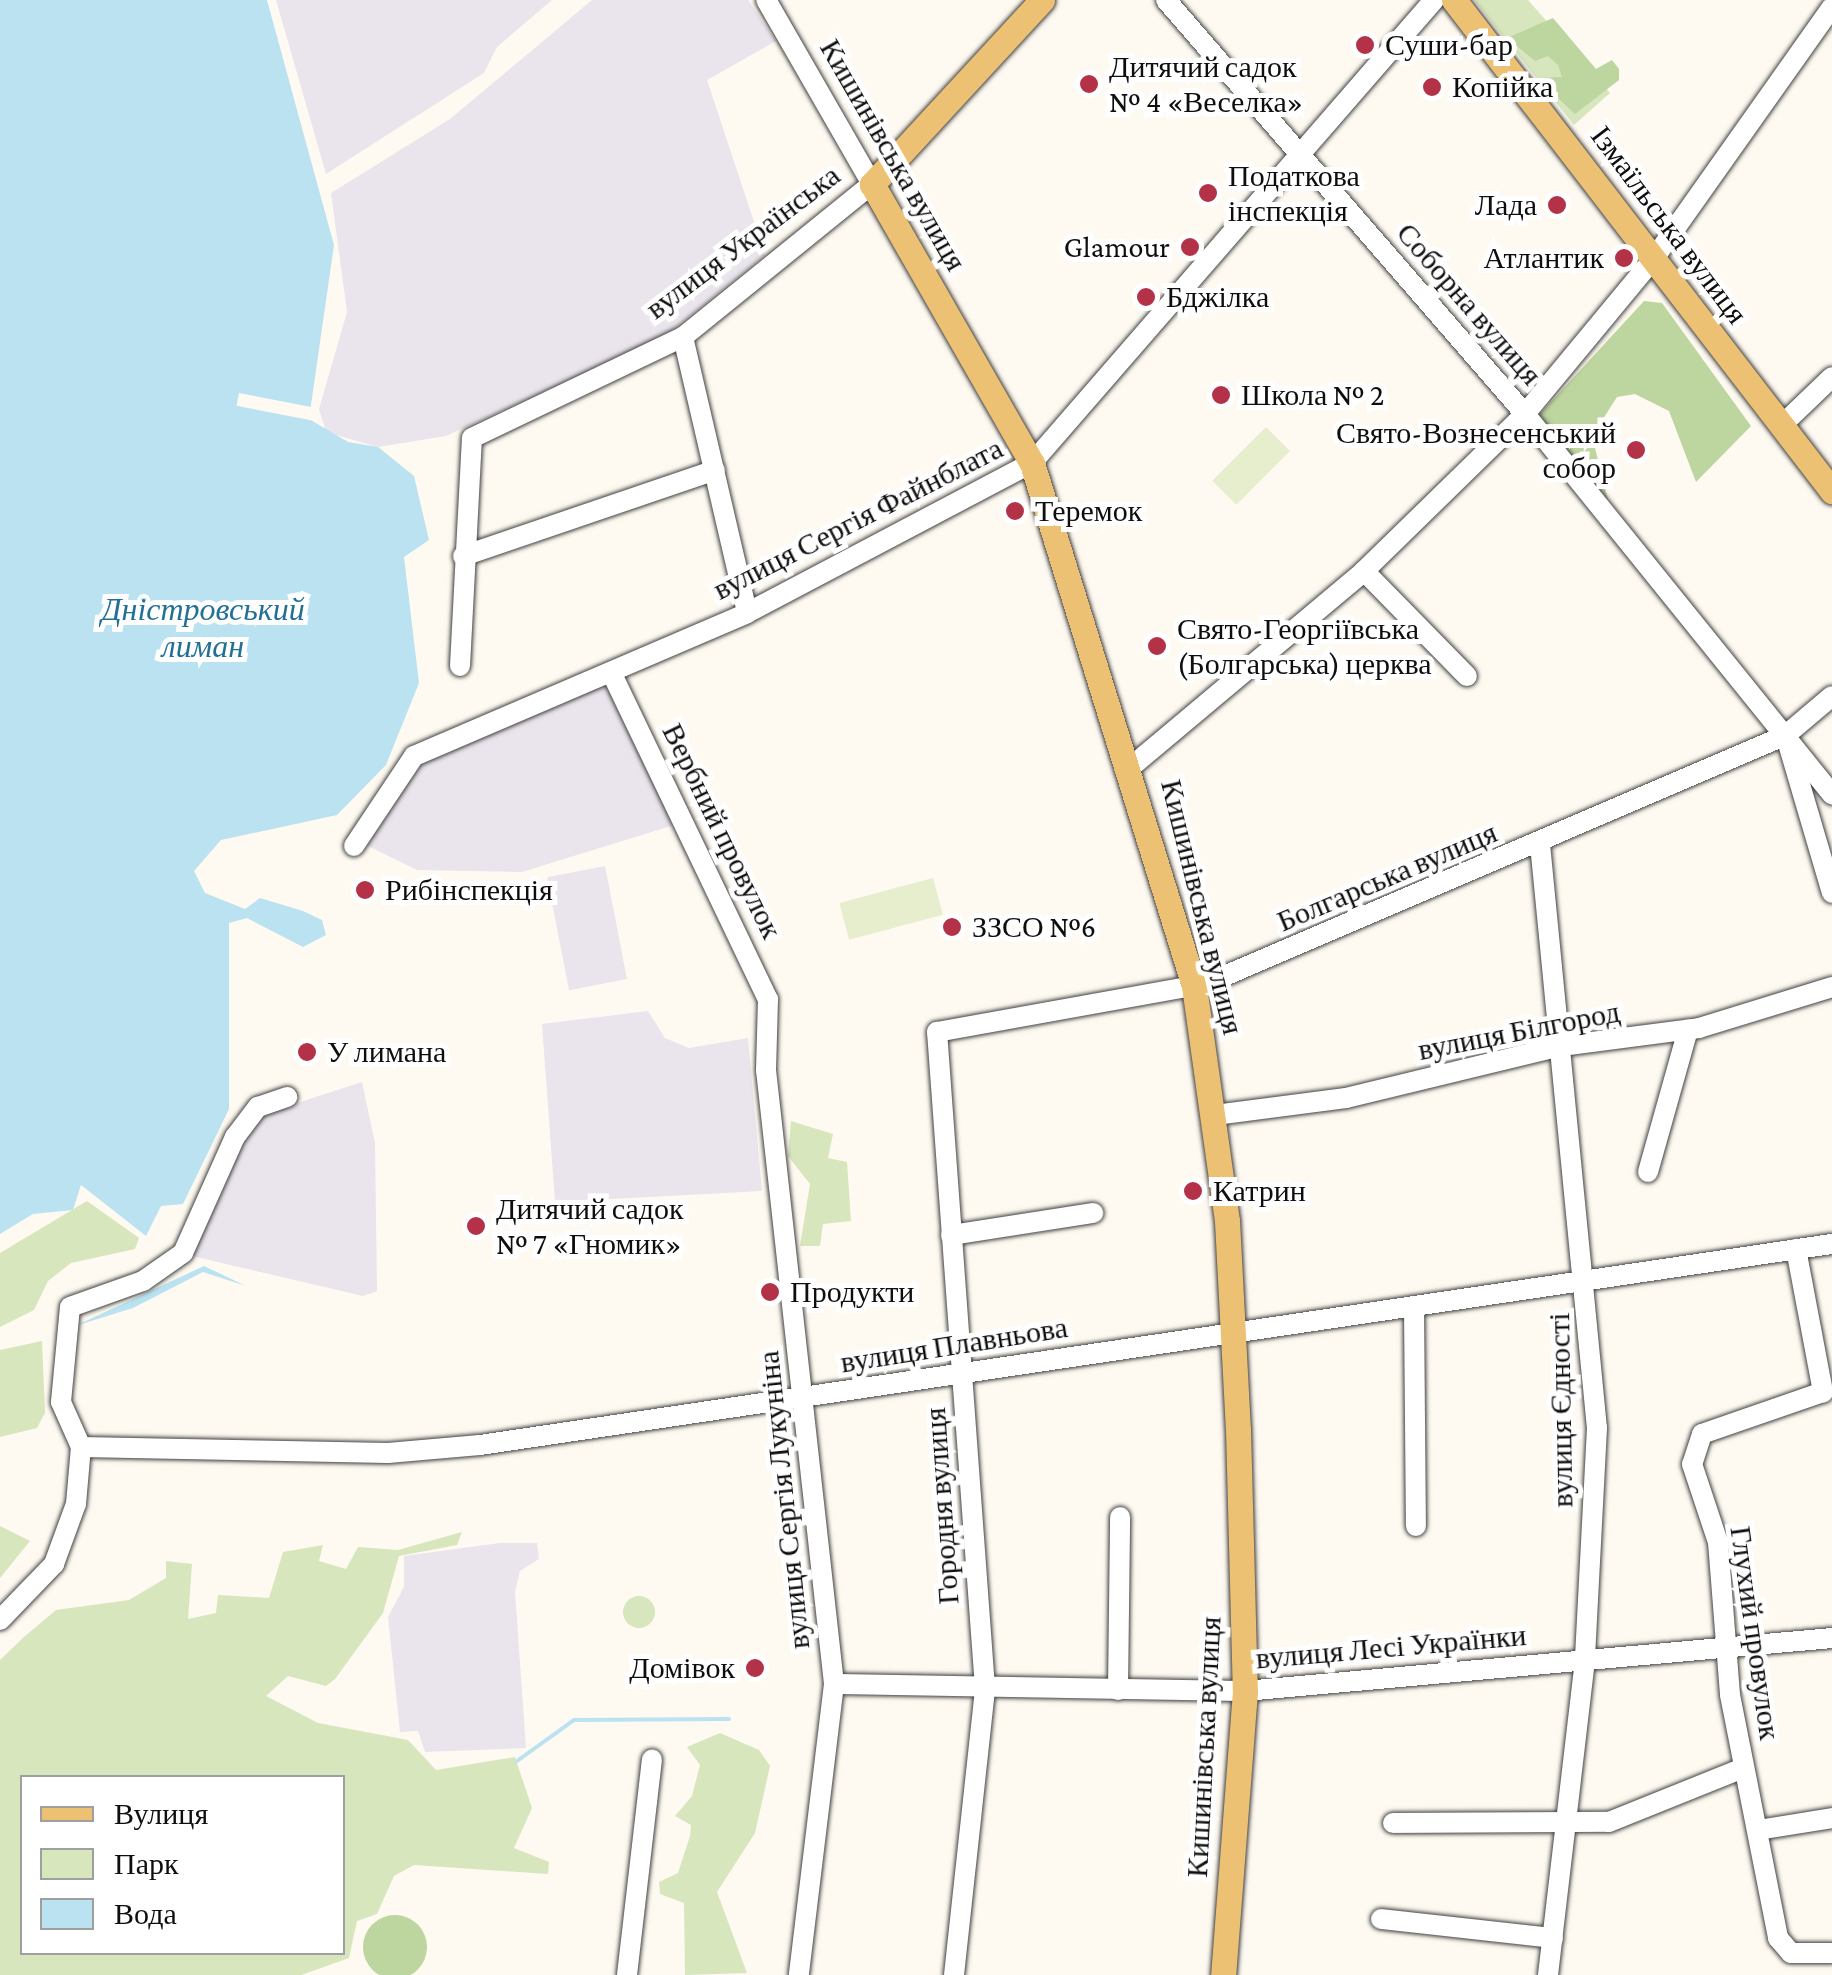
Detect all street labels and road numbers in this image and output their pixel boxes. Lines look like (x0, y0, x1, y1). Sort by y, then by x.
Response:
street label: Кишинівська вулиця (812, 33, 974, 277)
street label: Ізмаїльська вулиця (1583, 119, 1755, 331)
street label: вулиця Українська (639, 157, 847, 327)
street label: Соборна вулиця (1389, 216, 1549, 392)
street label: вулиця Сергія Файнблата (707, 430, 1009, 608)
street label: Вербний провулок (654, 718, 790, 944)
street label: Кишинівська вулиця (1153, 776, 1251, 1038)
street label: Болгарська вулиця (1272, 814, 1502, 940)
street label: вулиця Білгород (1415, 994, 1623, 1068)
street label: вулиця Плавньова (838, 1309, 1070, 1381)
street label: вулиця Єдності (1541, 1312, 1581, 1508)
street label: вулиця Сергія Лукуніна (750, 1349, 818, 1651)
street label: Городня вулиця (917, 1406, 967, 1606)
street label: Глухий провулок (1722, 1524, 1788, 1742)
street label: Кишинівська вулиця (1179, 1616, 1229, 1878)
street label: вулиця Лесі Українки (1254, 1617, 1528, 1677)

